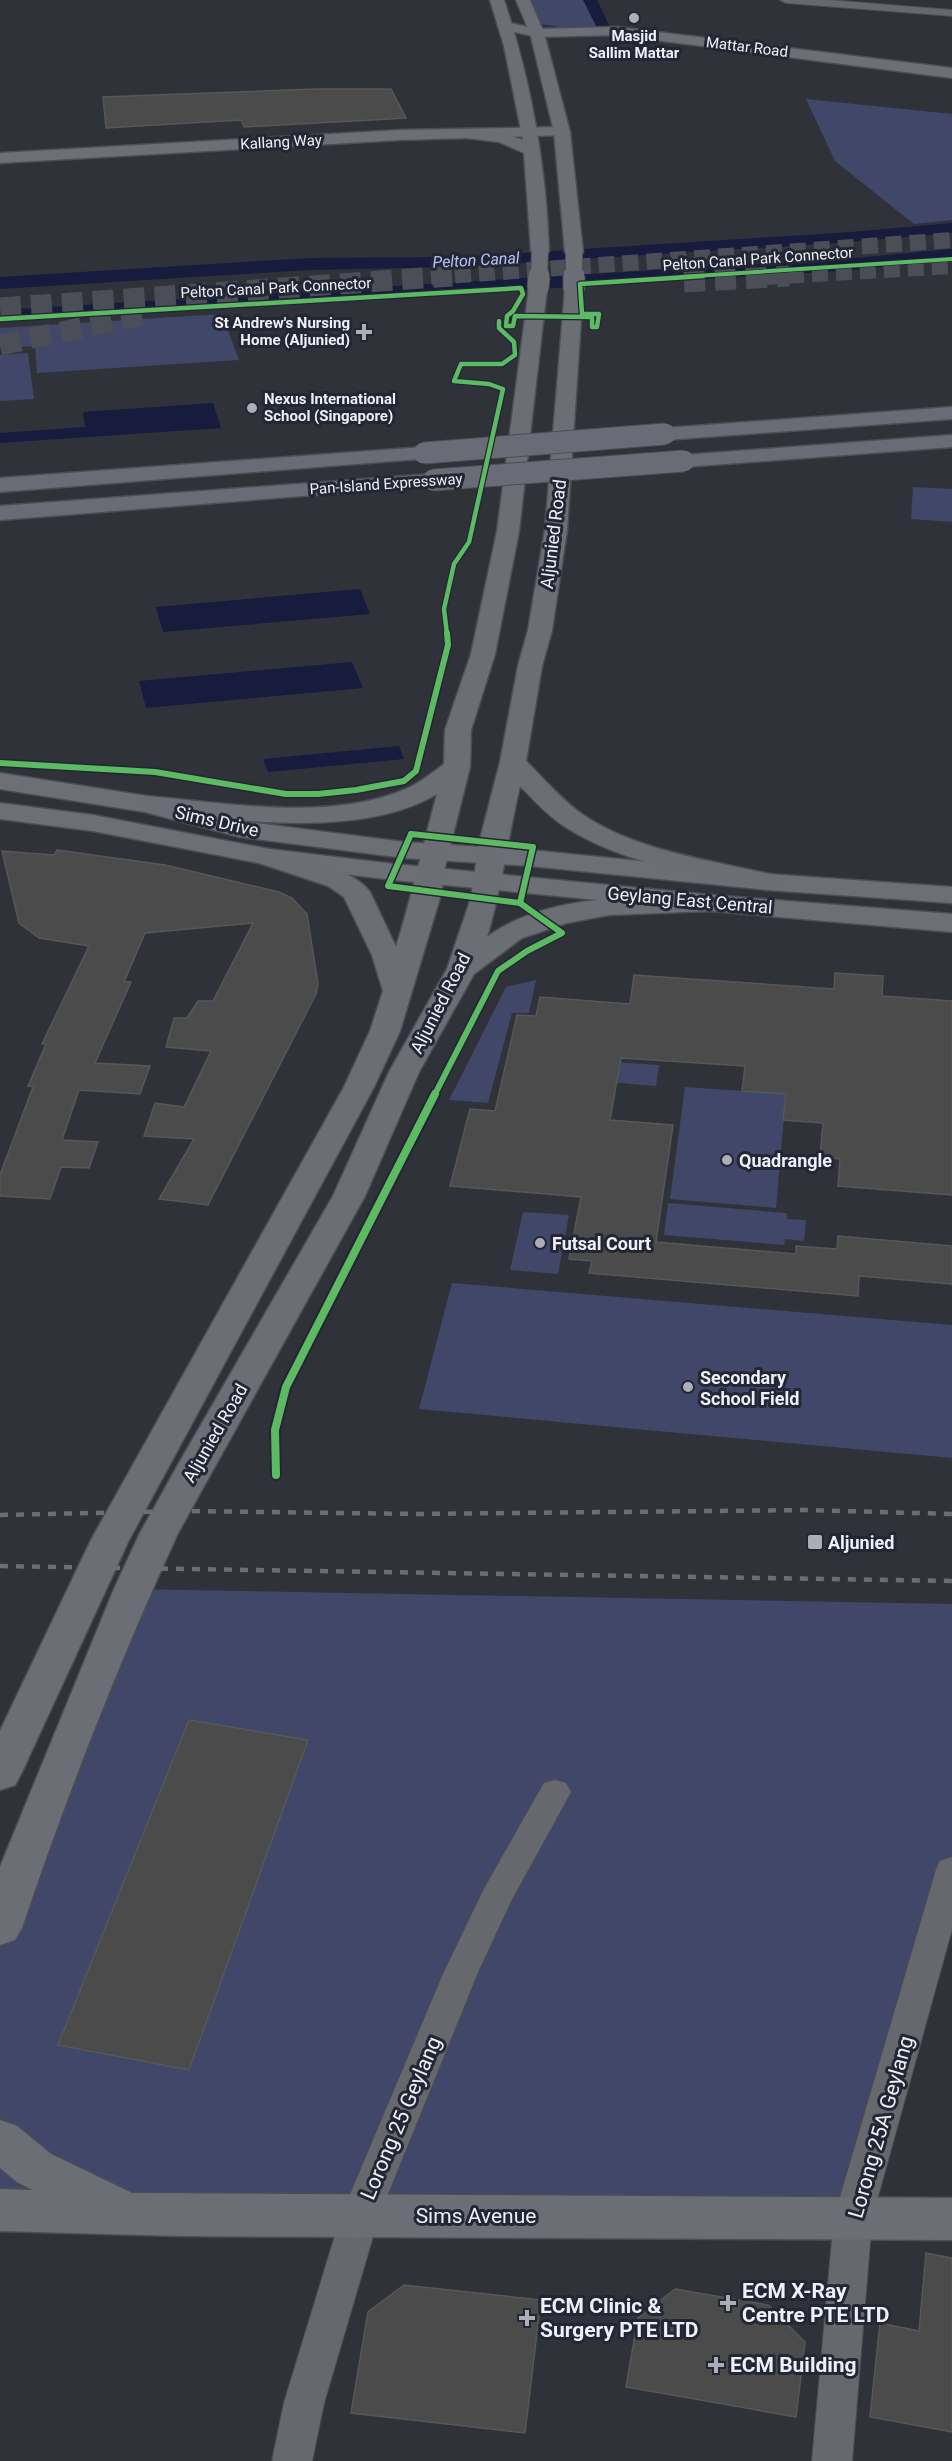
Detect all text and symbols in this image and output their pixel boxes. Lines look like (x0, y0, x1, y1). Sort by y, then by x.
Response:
marker: Masjid Sallim Mattar (627, 11, 641, 25)
place label: Masjid Sallim Mattar (589, 27, 680, 62)
street label: Mattar Road (705, 33, 789, 61)
street label: Kallang Way (240, 131, 322, 153)
street label: Pelton Canal Park Connector (662, 243, 854, 275)
water label: Pelton Canal (432, 248, 520, 272)
street label: Pelton Canal Park Connector (180, 274, 372, 302)
place label: St Andrew's Nursing Home (Aljunied) (214, 314, 350, 349)
marker: St Andrew's Nursing Home (Aljunied) (355, 323, 373, 341)
place label: Nexus International School (Singapore) (264, 390, 396, 425)
marker: Nexus International School (Singapore) (245, 401, 259, 415)
street label: Pan-Island Expressway (309, 470, 463, 498)
street label: Aljunied Road (536, 478, 570, 590)
street label: Sims Drive (173, 801, 261, 841)
street label: Geylang East Central (607, 882, 773, 918)
street label: Aljunied Road (406, 949, 474, 1057)
place label: Quadrangle (739, 1150, 832, 1171)
marker: Quadrangle (720, 1153, 734, 1167)
place label: Futsal Court (552, 1233, 651, 1254)
marker: Futsal Court (533, 1236, 547, 1250)
place label: Secondary School Field (700, 1367, 799, 1409)
street label: Aljunied Road (178, 1380, 252, 1486)
marker: Secondary School Field (681, 1380, 695, 1394)
place label: Aljunied (828, 1532, 894, 1553)
marker: Aljunied (806, 1533, 824, 1551)
street label: Lorong 25 Geylang (356, 2033, 446, 2203)
street label: Lorong 25A Geylang (843, 2033, 919, 2221)
street label: Sims Avenue (416, 2204, 536, 2228)
place label: ECM X-Ray Centre PTE LTD (742, 2279, 889, 2327)
place label: ECM Clinic & Surgery PTE LTD (540, 2294, 698, 2342)
marker: ECM X-Ray Centre PTE LTD (719, 2294, 737, 2312)
marker: ECM Clinic & Surgery PTE LTD (518, 2309, 536, 2327)
place label: ECM Building (730, 2353, 857, 2377)
marker: ECM Building (707, 2356, 725, 2374)

